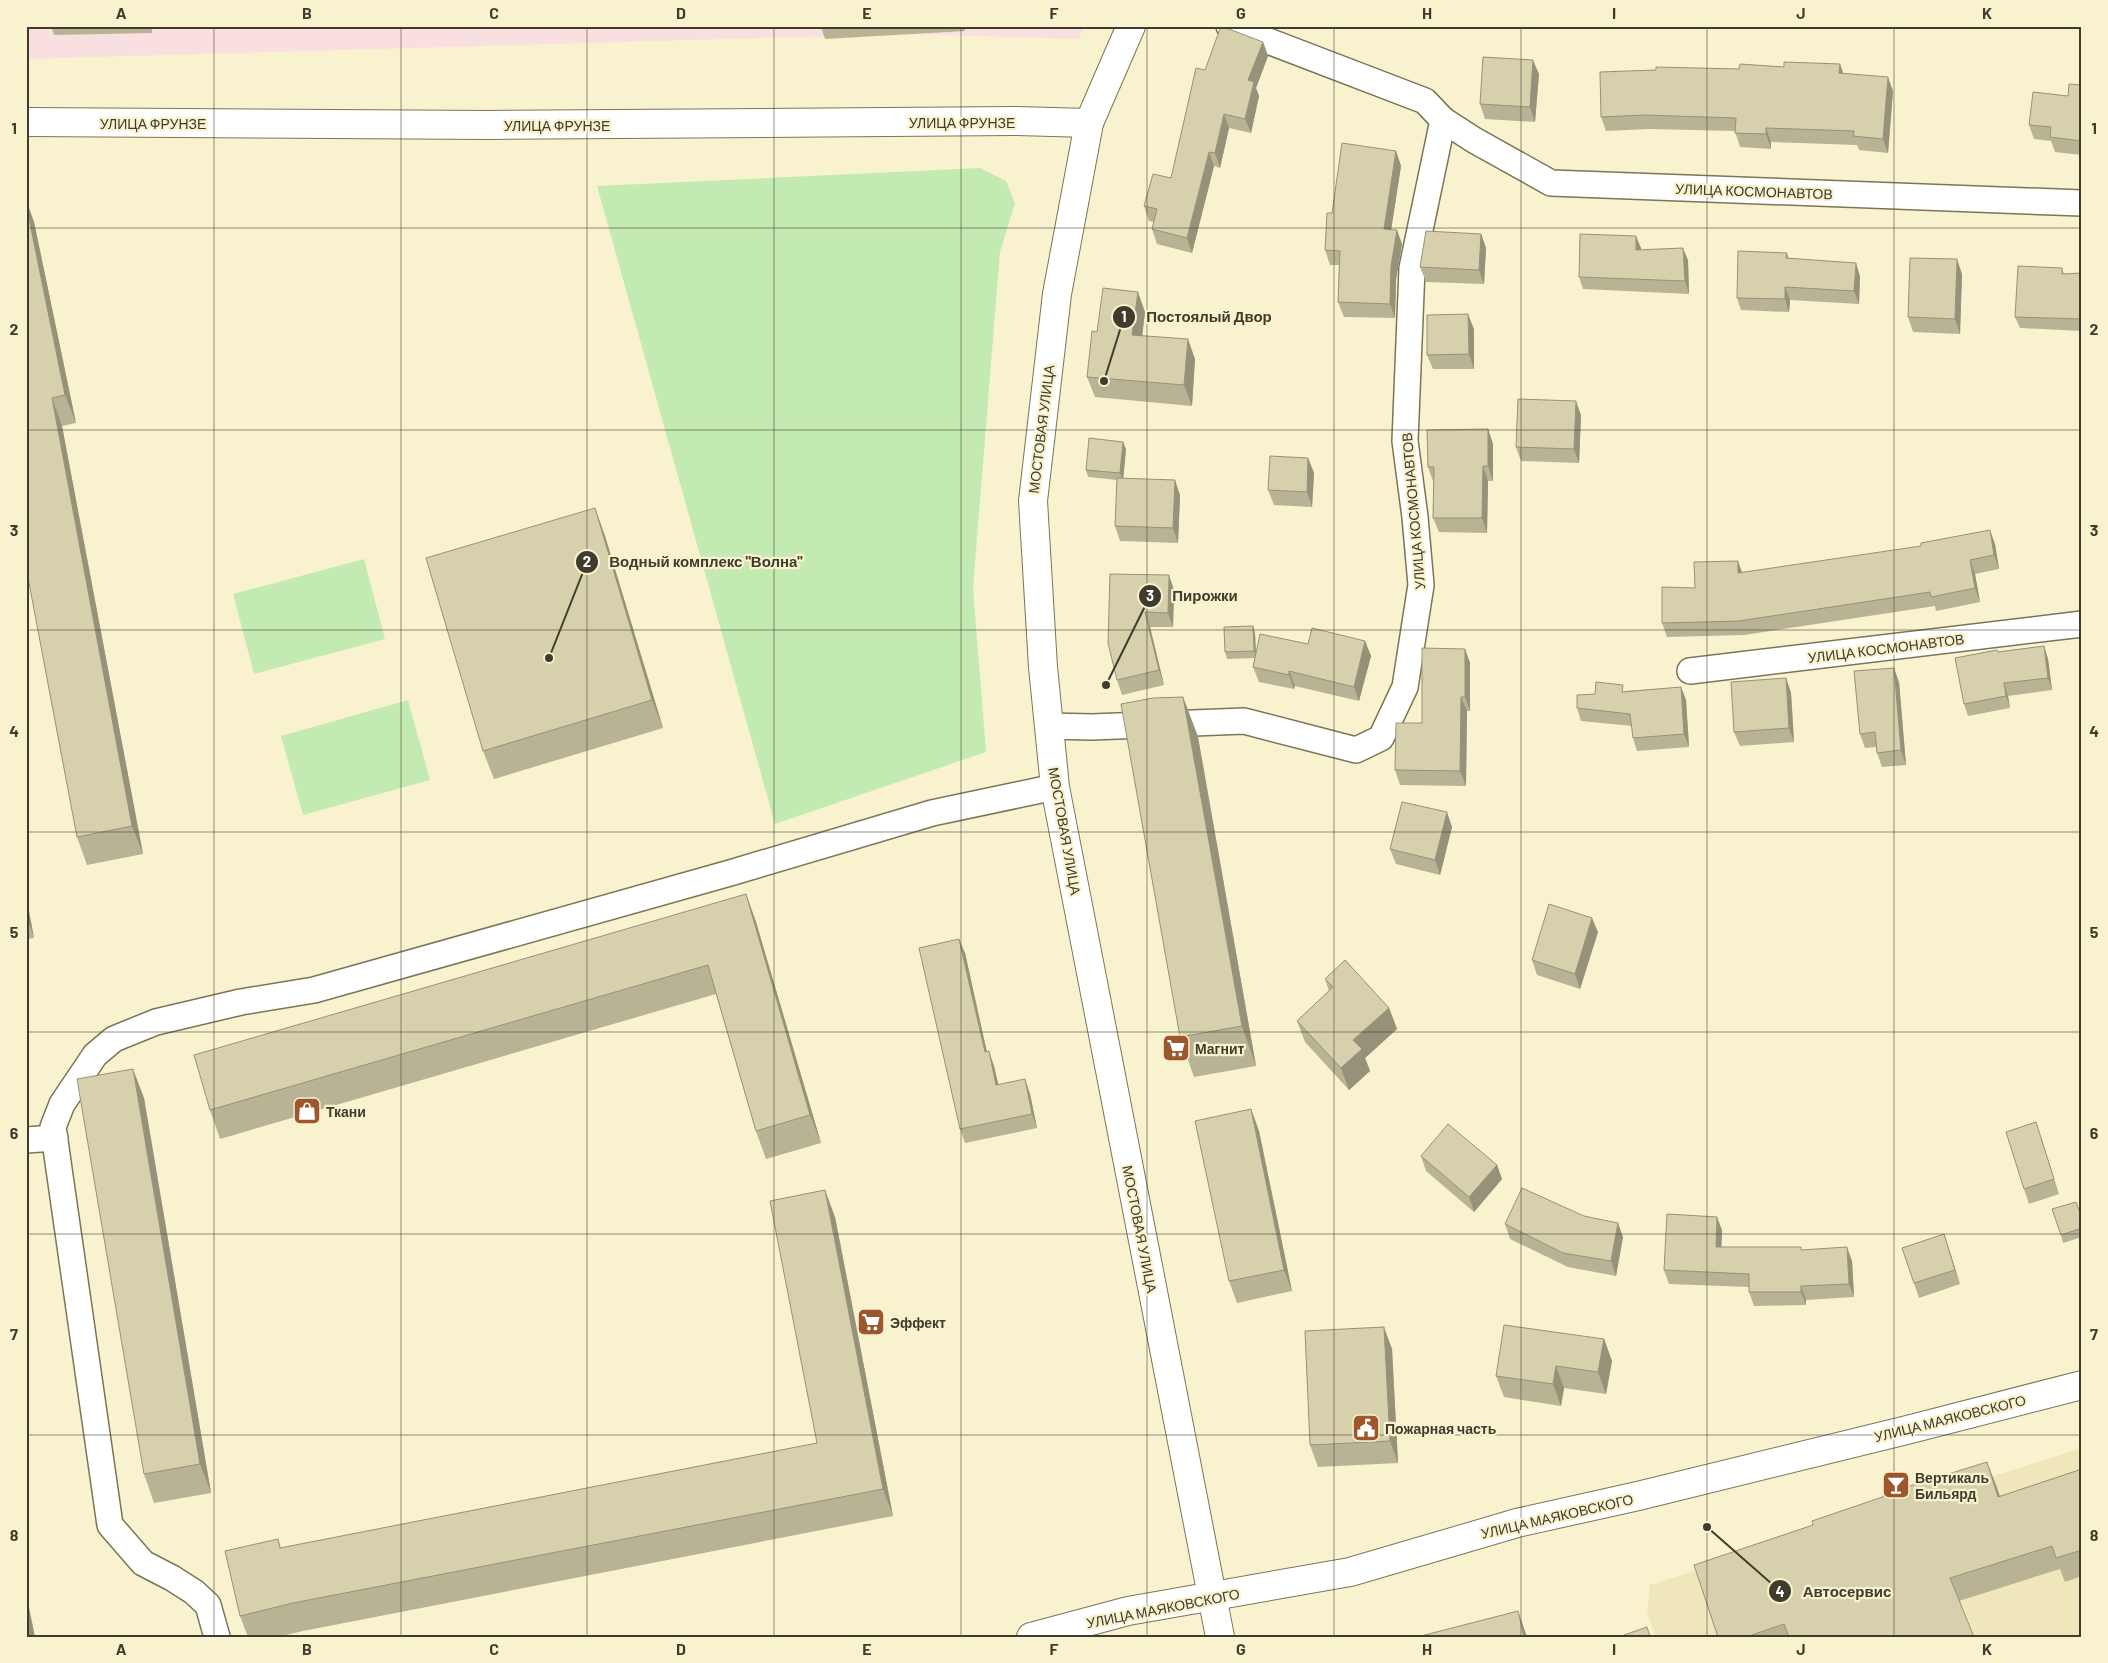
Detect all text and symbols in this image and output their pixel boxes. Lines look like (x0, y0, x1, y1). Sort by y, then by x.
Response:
text: A (116, 3, 127, 22)
text: B (302, 3, 312, 22)
text: C (489, 3, 499, 22)
text: D (676, 3, 686, 22)
text: E (862, 3, 872, 22)
text: F (1050, 3, 1059, 22)
text: G (1236, 3, 1246, 22)
text: H (1422, 3, 1432, 22)
text: I (1612, 3, 1616, 22)
text: J (1796, 3, 1806, 22)
text: K (1982, 3, 1992, 22)
street label: УЛИЦА ФРУНЗЕ (909, 114, 1015, 131)
street label: УЛИЦА ФРУНЗЕ (100, 115, 206, 132)
street label: УЛИЦА ФРУНЗЕ (504, 117, 610, 134)
text: 1 (11, 118, 17, 137)
text: 1 (2091, 118, 2097, 137)
street label: УЛИЦА КОСМОНАВТОВ (1675, 180, 1833, 202)
callout: Постоялый Двор (1111, 302, 1282, 332)
text: 1 (1121, 307, 1127, 325)
text: Постоялый Двор (1146, 307, 1272, 325)
text: 2 (10, 319, 19, 338)
text: 2 (2090, 319, 2099, 338)
street label: МОСТОВАЯ УЛИЦА (1025, 363, 1057, 494)
street label: УЛИЦА КОСМОНАВТОВ (1398, 432, 1428, 590)
text: 3 (10, 520, 18, 539)
text: 3 (2090, 520, 2098, 539)
callout: Водный комплекс "Волна" (575, 547, 813, 577)
text: 2 (583, 552, 591, 570)
text: Водный комплекс "Волна" (609, 552, 803, 570)
callout: Пирожки (1138, 581, 1248, 611)
text: 3 (1146, 586, 1154, 604)
text: Пирожки (1172, 586, 1238, 604)
street label: УЛИЦА КОСМОНАВТОВ (1807, 630, 1965, 666)
text: 4 (9, 721, 19, 740)
text: 4 (2089, 721, 2099, 740)
street label: МОСТОВАЯ УЛИЦА (1045, 766, 1085, 897)
text: 5 (10, 922, 19, 941)
text: 5 (2090, 922, 2099, 941)
supermarket icon: Магнит (1161, 1033, 1191, 1063)
place label: Магнит (1195, 1040, 1245, 1057)
shop icon: Ткани (292, 1096, 322, 1126)
place label: Ткани (326, 1103, 366, 1120)
text: 6 (10, 1123, 19, 1142)
text: 6 (2090, 1123, 2099, 1142)
street label: МОСТОВАЯ УЛИЦА (1119, 1164, 1161, 1295)
supermarket icon: Эффект (856, 1307, 886, 1337)
place label: Эффект (890, 1314, 946, 1331)
text: 7 (10, 1324, 18, 1343)
text: 7 (2090, 1324, 2098, 1343)
street label: УЛИЦА МАЯКОВСКОГО (1872, 1391, 2028, 1445)
public building icon: Пожарная часть (1351, 1413, 1381, 1443)
place label: Пожарная часть (1385, 1420, 1497, 1437)
place label: Вертикаль Бильярд (1915, 1469, 1989, 1502)
bar icon: Вертикаль Бильярд (1881, 1470, 1911, 1500)
street label: УЛИЦА МАЯКОВСКОГО (1479, 1490, 1635, 1542)
text: 8 (10, 1525, 19, 1544)
text: 8 (2090, 1525, 2099, 1544)
callout: Автосервис (1767, 1576, 1901, 1606)
text: 4 (1775, 1582, 1785, 1600)
text: Автосервис (1803, 1582, 1891, 1600)
street label: УЛИЦА МАЯКОВСКОГО (1085, 1585, 1241, 1631)
text: A (116, 1639, 127, 1658)
text: B (302, 1639, 312, 1658)
text: C (489, 1639, 499, 1658)
text: D (676, 1639, 686, 1658)
text: E (862, 1639, 872, 1658)
text: F (1050, 1639, 1059, 1658)
text: G (1236, 1639, 1246, 1658)
text: H (1422, 1639, 1432, 1658)
text: I (1612, 1639, 1616, 1658)
text: J (1796, 1639, 1806, 1658)
text: K (1982, 1639, 1992, 1658)

